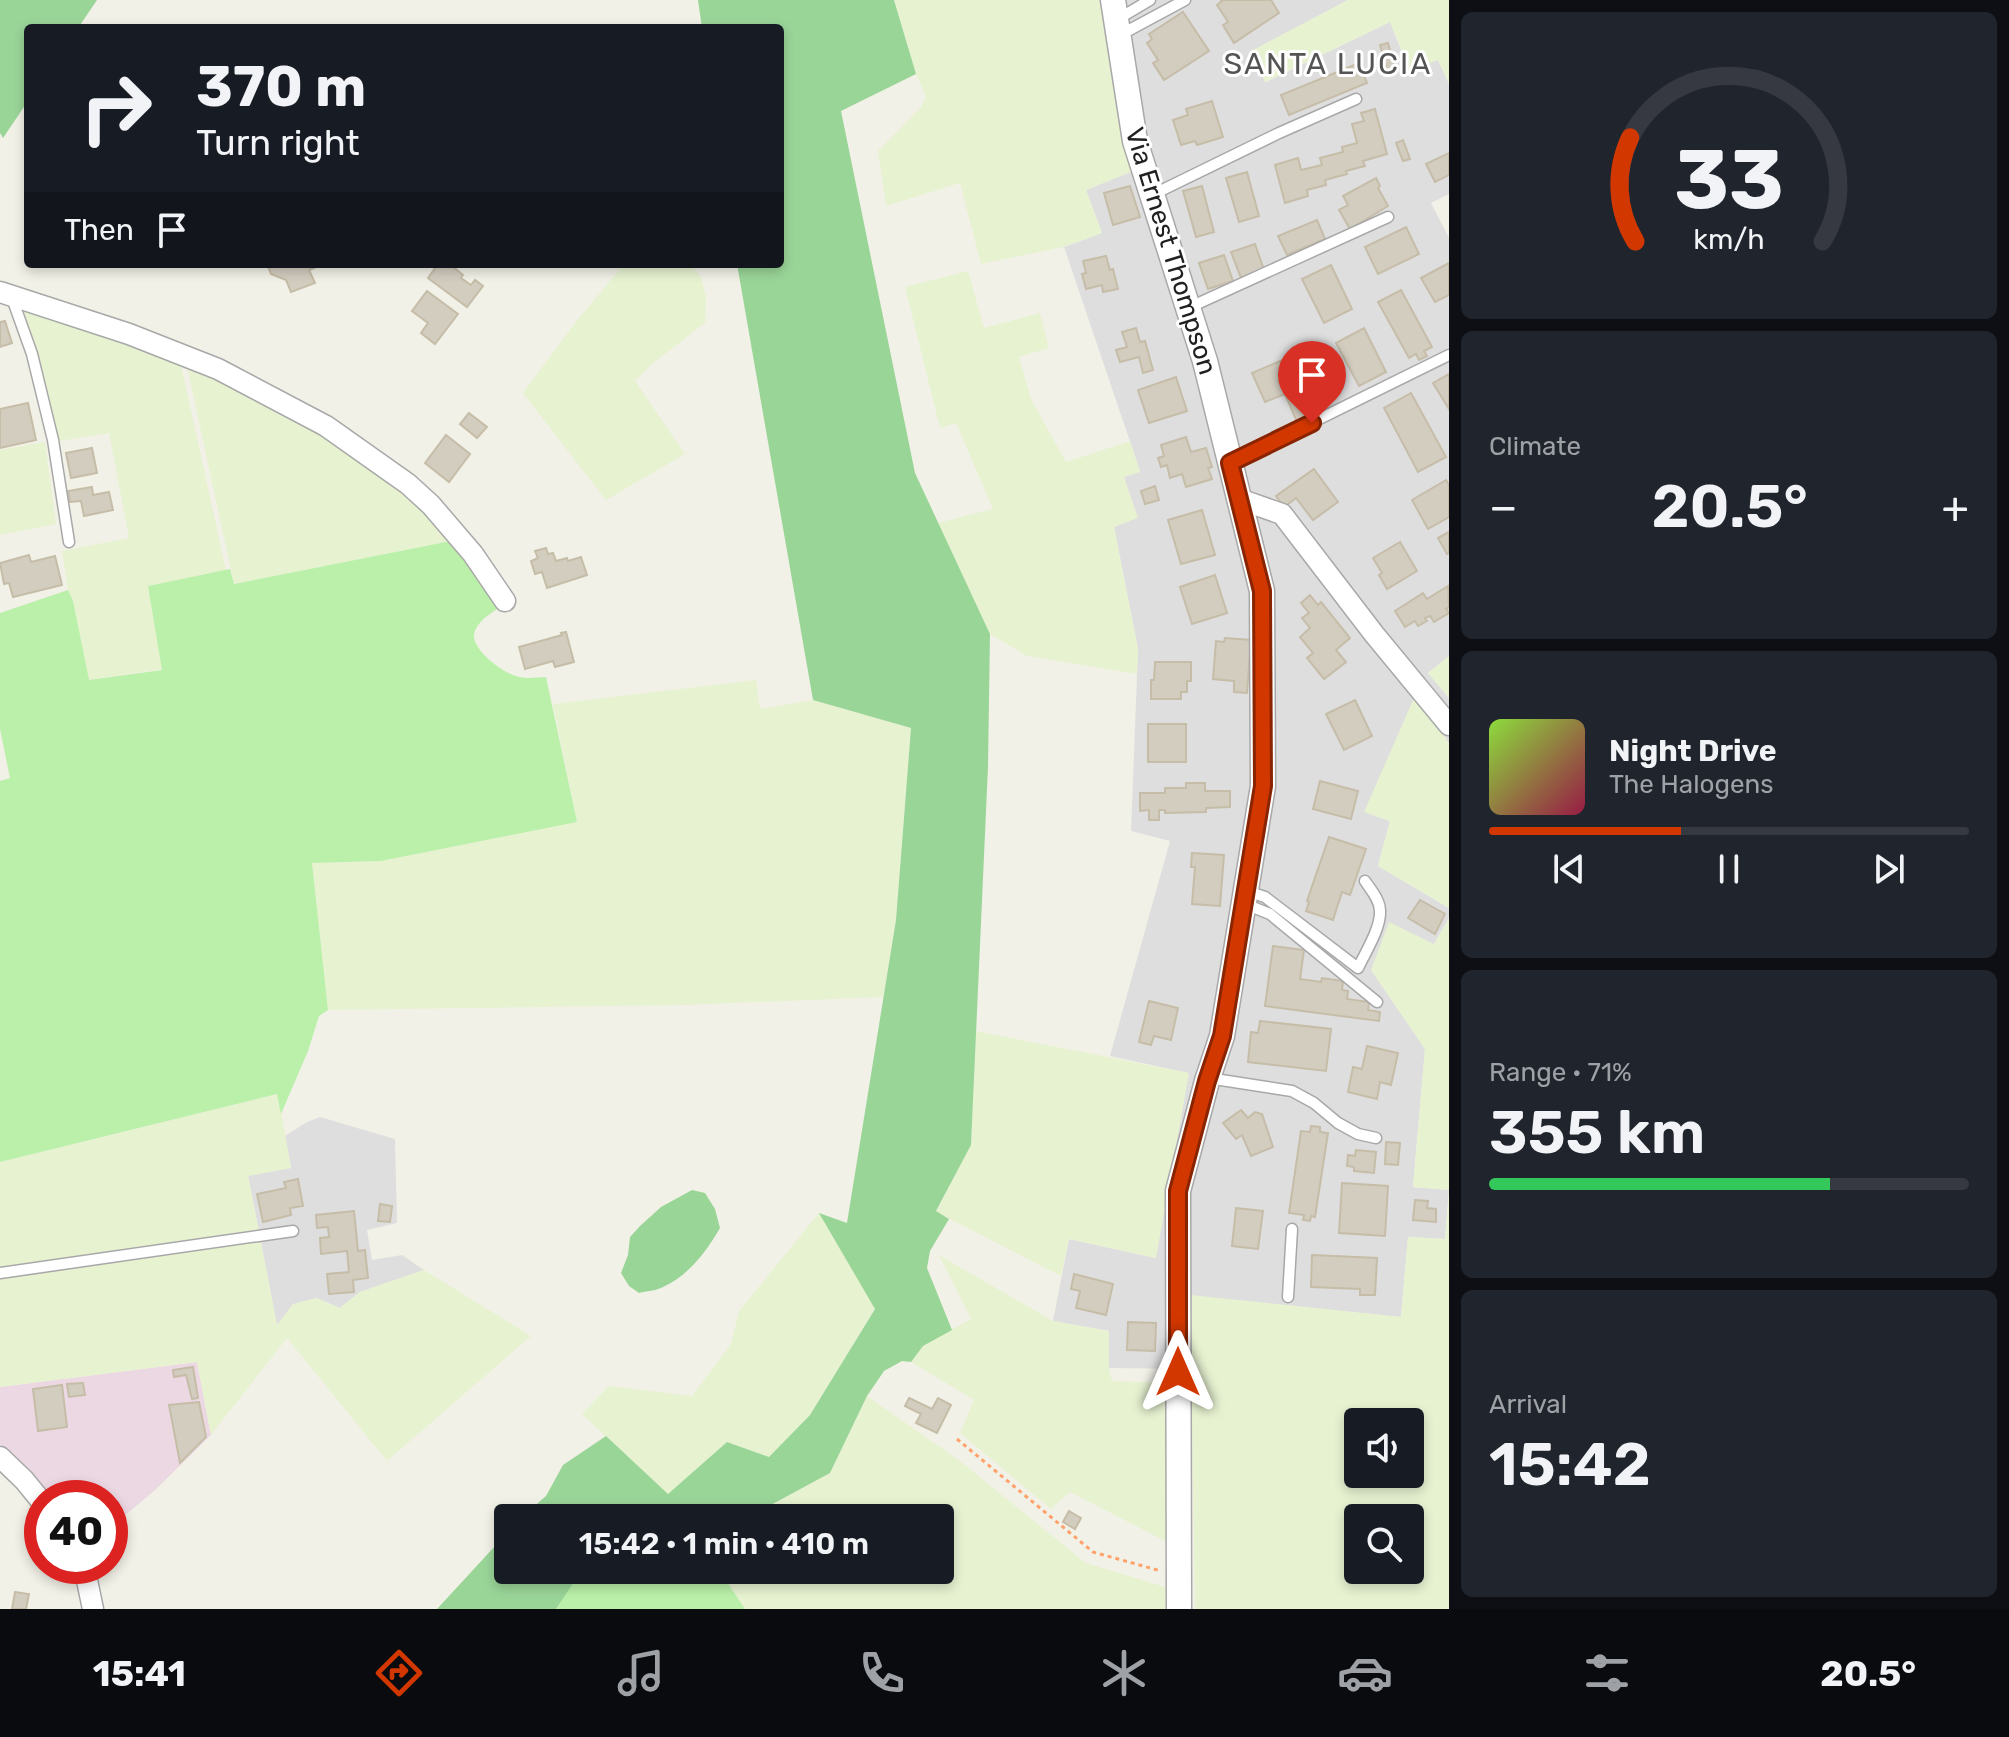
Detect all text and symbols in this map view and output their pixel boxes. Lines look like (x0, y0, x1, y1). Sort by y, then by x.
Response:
district label: SANTA LUCIA (1224, 46, 1432, 82)
text: 370 m (196, 54, 366, 120)
icon: right (64, 56, 168, 160)
text: Turn right (196, 121, 360, 164)
street label: Via Ernest Thompson (1119, 124, 1223, 378)
text: 33 (1674, 129, 1784, 228)
icon: arrive (150, 208, 194, 252)
text: Then (64, 212, 134, 248)
text: km/h (1693, 222, 1765, 256)
pin (1278, 341, 1346, 423)
icon: arrive (1290, 353, 1334, 397)
text: Climate (1489, 431, 1581, 462)
text: 20.5° (1651, 471, 1808, 542)
text: − (1489, 481, 1518, 533)
text: + (1942, 481, 1969, 533)
text: Night Drive (1609, 733, 1777, 769)
text: The Halogens (1609, 769, 1774, 800)
icon: previous (1547, 847, 1591, 891)
icon: pause (1707, 847, 1751, 891)
icon: next (1867, 847, 1911, 891)
text: Range · 71% (1489, 1057, 1632, 1088)
text: 355 km (1489, 1097, 1705, 1168)
position arrow (1136, 1330, 1220, 1414)
text: Arrival (1489, 1389, 1567, 1420)
map controls (1344, 1408, 1424, 1584)
button: sound (1344, 1408, 1424, 1488)
text: 15:42 (1489, 1429, 1651, 1500)
speed limit sign: 40 (24, 1480, 128, 1584)
button: search (1344, 1504, 1424, 1584)
text: 15:42 · 1 min · 410 m (579, 1526, 869, 1562)
icon: directions (371, 1645, 427, 1701)
icon: music (613, 1645, 669, 1701)
icon: phone (854, 1645, 910, 1701)
icon: climate (1096, 1645, 1152, 1701)
icon: car (1337, 1645, 1393, 1701)
icon: filters (1579, 1645, 1635, 1701)
text: 15:41 (93, 1652, 186, 1695)
text: 20.5° (1820, 1652, 1916, 1695)

